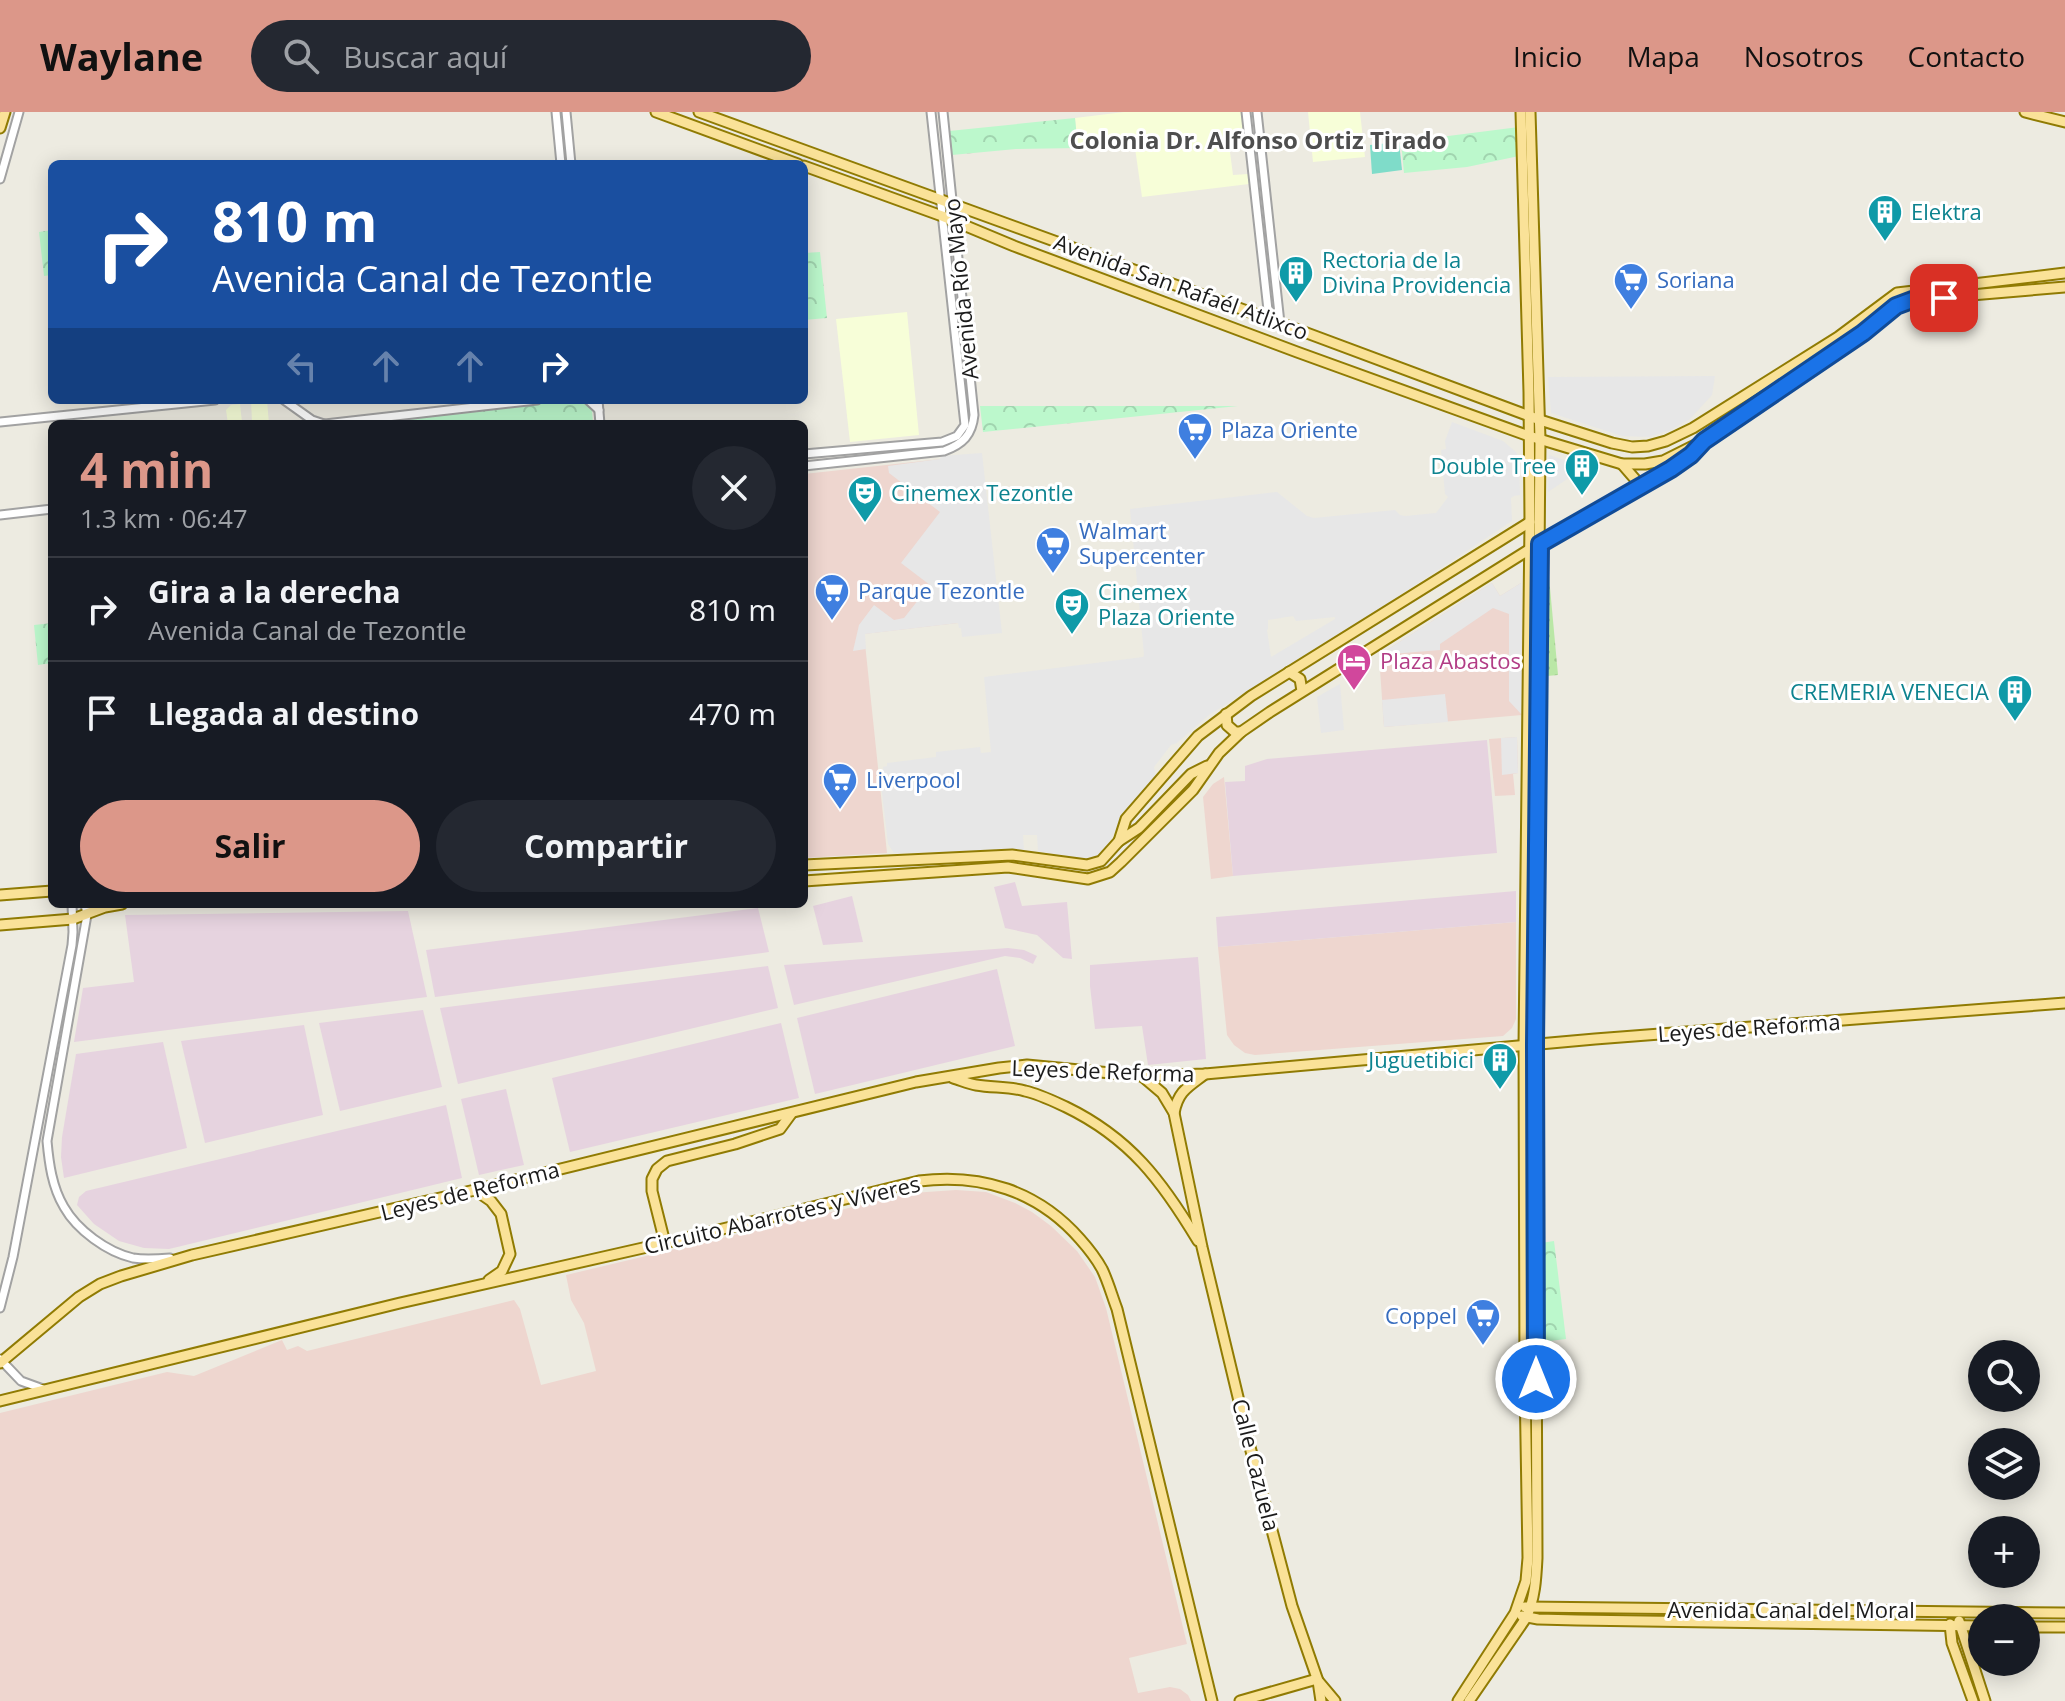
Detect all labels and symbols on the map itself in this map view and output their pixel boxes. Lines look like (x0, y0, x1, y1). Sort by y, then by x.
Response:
district label: Colonia Dr. Alfonso Ortiz Tirado (1069, 123, 1447, 156)
building icon: Elektra (1866, 193, 1904, 243)
place label: Elektra (1911, 196, 1982, 226)
street label: Avenida Río Mayo (936, 197, 984, 381)
street label: Avenida San Rafaél Atlixco (1050, 226, 1313, 346)
place label: Rectoria de la Divina Providencia (1322, 244, 1511, 299)
building icon: Rectoria de la Divina Providencia (1277, 254, 1315, 304)
supermarket icon: Soriana (1612, 261, 1650, 311)
place label: Soriana (1657, 264, 1735, 294)
pin (1910, 264, 1978, 332)
supermarket icon: Plaza Oriente (1176, 411, 1214, 461)
place label: Plaza Oriente (1221, 414, 1358, 444)
building icon: Double Tree (1563, 447, 1601, 497)
place label: Double Tree (1430, 450, 1556, 480)
theatre icon: Cinemex Tezontle (846, 474, 884, 524)
place label: Cinemex Tezontle (891, 477, 1073, 507)
place label: Walmart Supercenter (1079, 515, 1205, 570)
supermarket icon: Walmart Supercenter (1034, 525, 1072, 575)
supermarket icon: Parque Tezontle (813, 572, 851, 622)
place label: Parque Tezontle (858, 575, 1025, 605)
place label: Cinemex Plaza Oriente (1098, 576, 1235, 631)
theatre icon: Cinemex Plaza Oriente (1053, 586, 1091, 636)
hotel icon: Plaza Abastos (1335, 642, 1373, 692)
place label: Plaza Abastos (1380, 645, 1521, 675)
building icon: CREMERIA VENECIA (1996, 673, 2034, 723)
place label: CREMERIA VENECIA (1790, 676, 1989, 706)
supermarket icon: Liverpool (821, 761, 859, 811)
place label: Liverpool (866, 764, 961, 794)
street label: Leyes de Reforma (1657, 1006, 1841, 1048)
building icon: Juguetibici (1481, 1041, 1519, 1091)
place label: Juguetibici (1366, 1044, 1474, 1074)
street label: Leyes de Reforma (1011, 1052, 1195, 1088)
street label: Leyes de Reforma (377, 1153, 562, 1227)
street label: Circuito Abarrotes y Víveres (641, 1168, 923, 1260)
supermarket icon: Coppel (1464, 1297, 1502, 1347)
place label: Coppel (1385, 1300, 1457, 1330)
position arrow (1494, 1337, 1578, 1421)
street label: Calle Cazuela (1226, 1395, 1288, 1534)
street label: Avenida Canal del Moral (1667, 1594, 1915, 1624)

